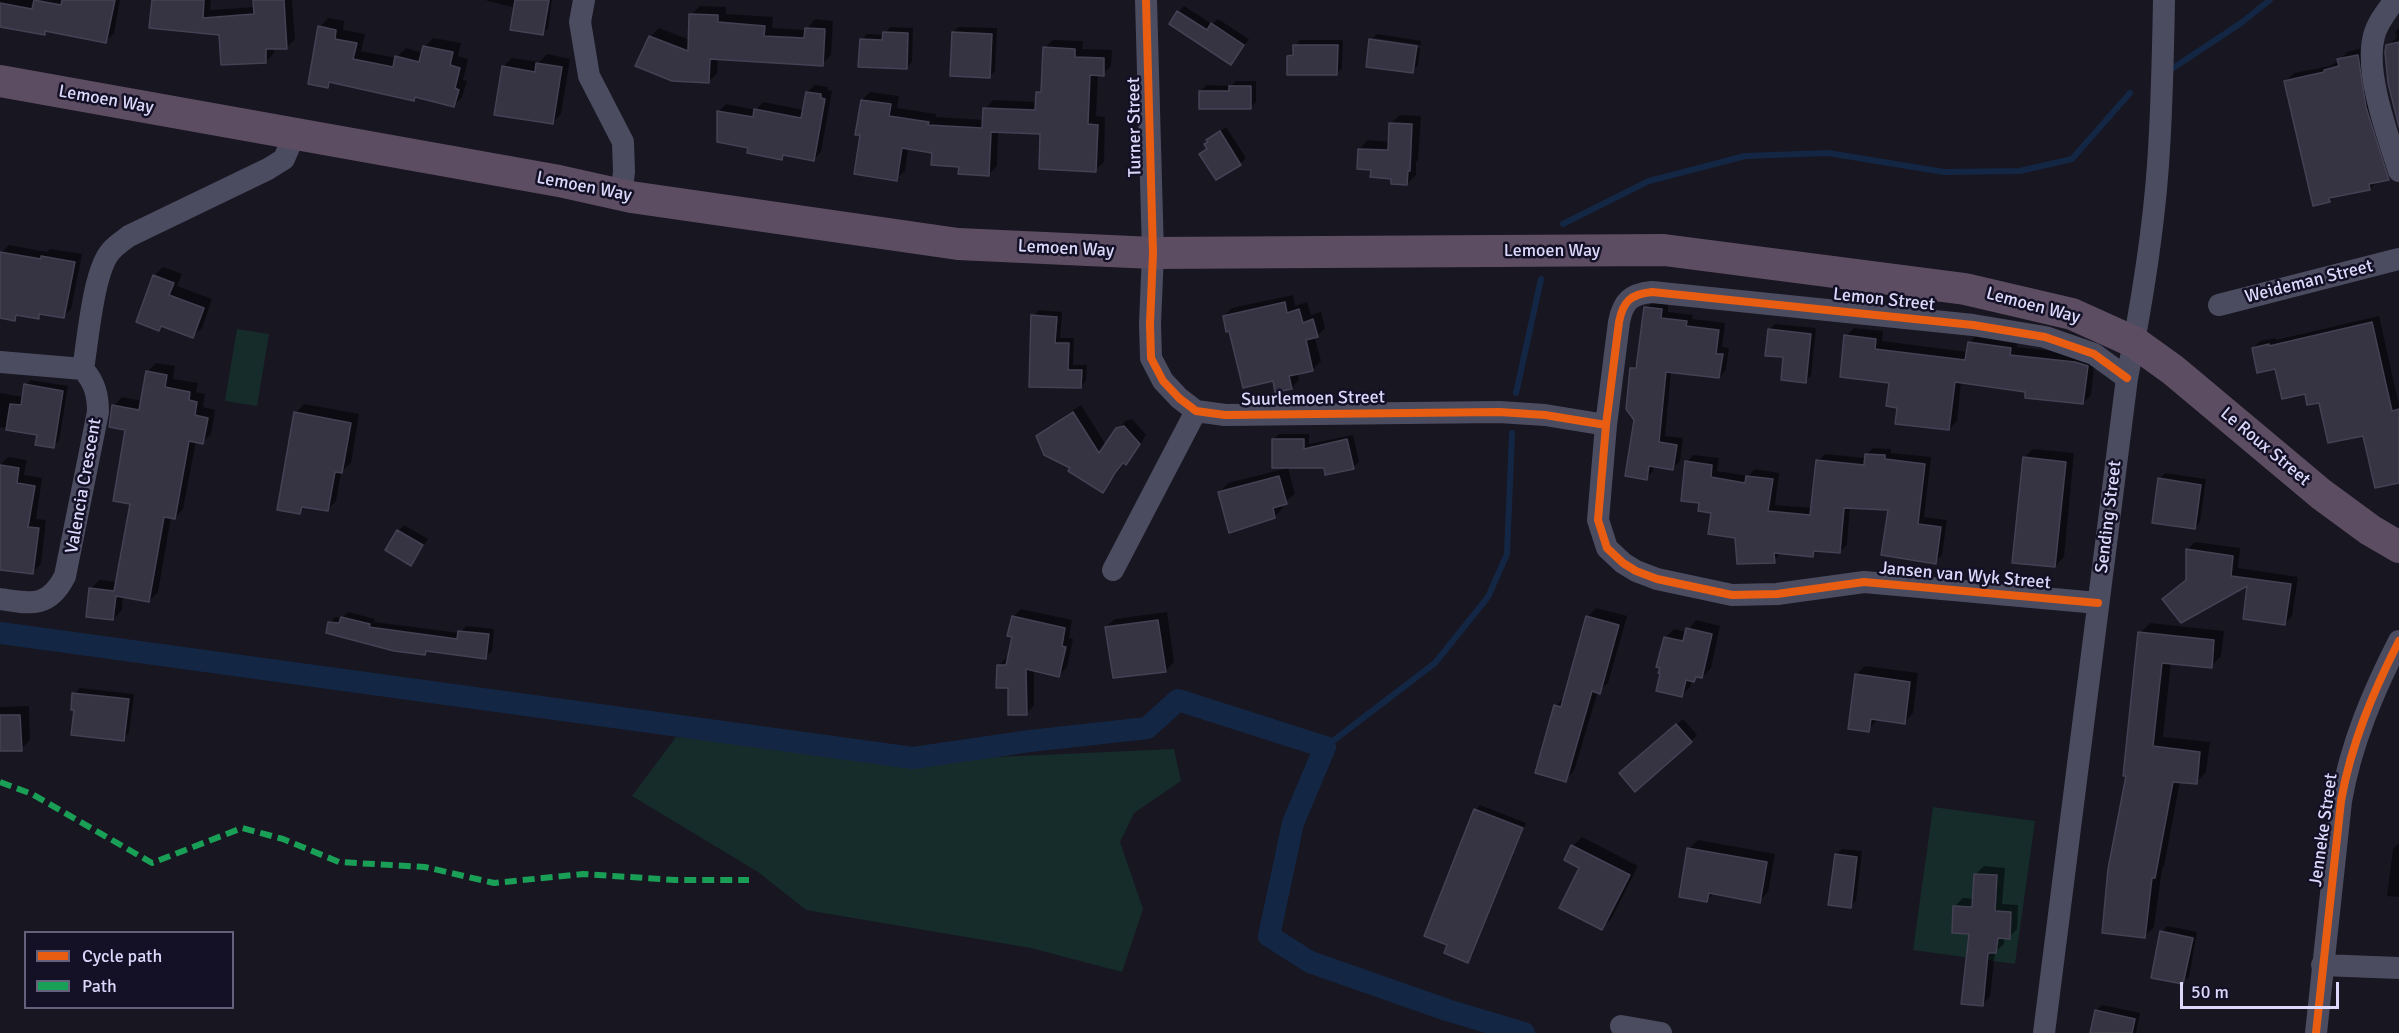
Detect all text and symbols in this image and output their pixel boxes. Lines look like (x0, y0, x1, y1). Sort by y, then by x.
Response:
street label: Turner Street (1123, 77, 1147, 177)
street label: Lemoen Way (57, 81, 155, 119)
street label: Lemoen Way (535, 167, 633, 207)
street label: Lemoen Way (1017, 236, 1115, 262)
street label: Lemoen Way (1504, 240, 1600, 262)
street label: Weideman Street (2243, 256, 2375, 308)
street label: Lemoen Way (1984, 283, 2082, 329)
street label: Lemon Street (1832, 284, 1936, 316)
street label: Suurlemoen Street (1241, 387, 1385, 411)
street label: Le Roux Street (2216, 403, 2314, 491)
street label: Valencia Crescent (61, 417, 107, 555)
street label: Sending Street (2091, 459, 2127, 575)
street label: Jansen van Wyk Street (1878, 558, 2052, 594)
street label: Jenneke Street (2305, 772, 2343, 888)
legend (24, 931, 234, 1009)
text: Cycle path (82, 945, 162, 967)
scale bar (2183, 970, 2342, 1008)
text: Path (82, 975, 117, 997)
text: 50 m (2191, 981, 2229, 1003)

